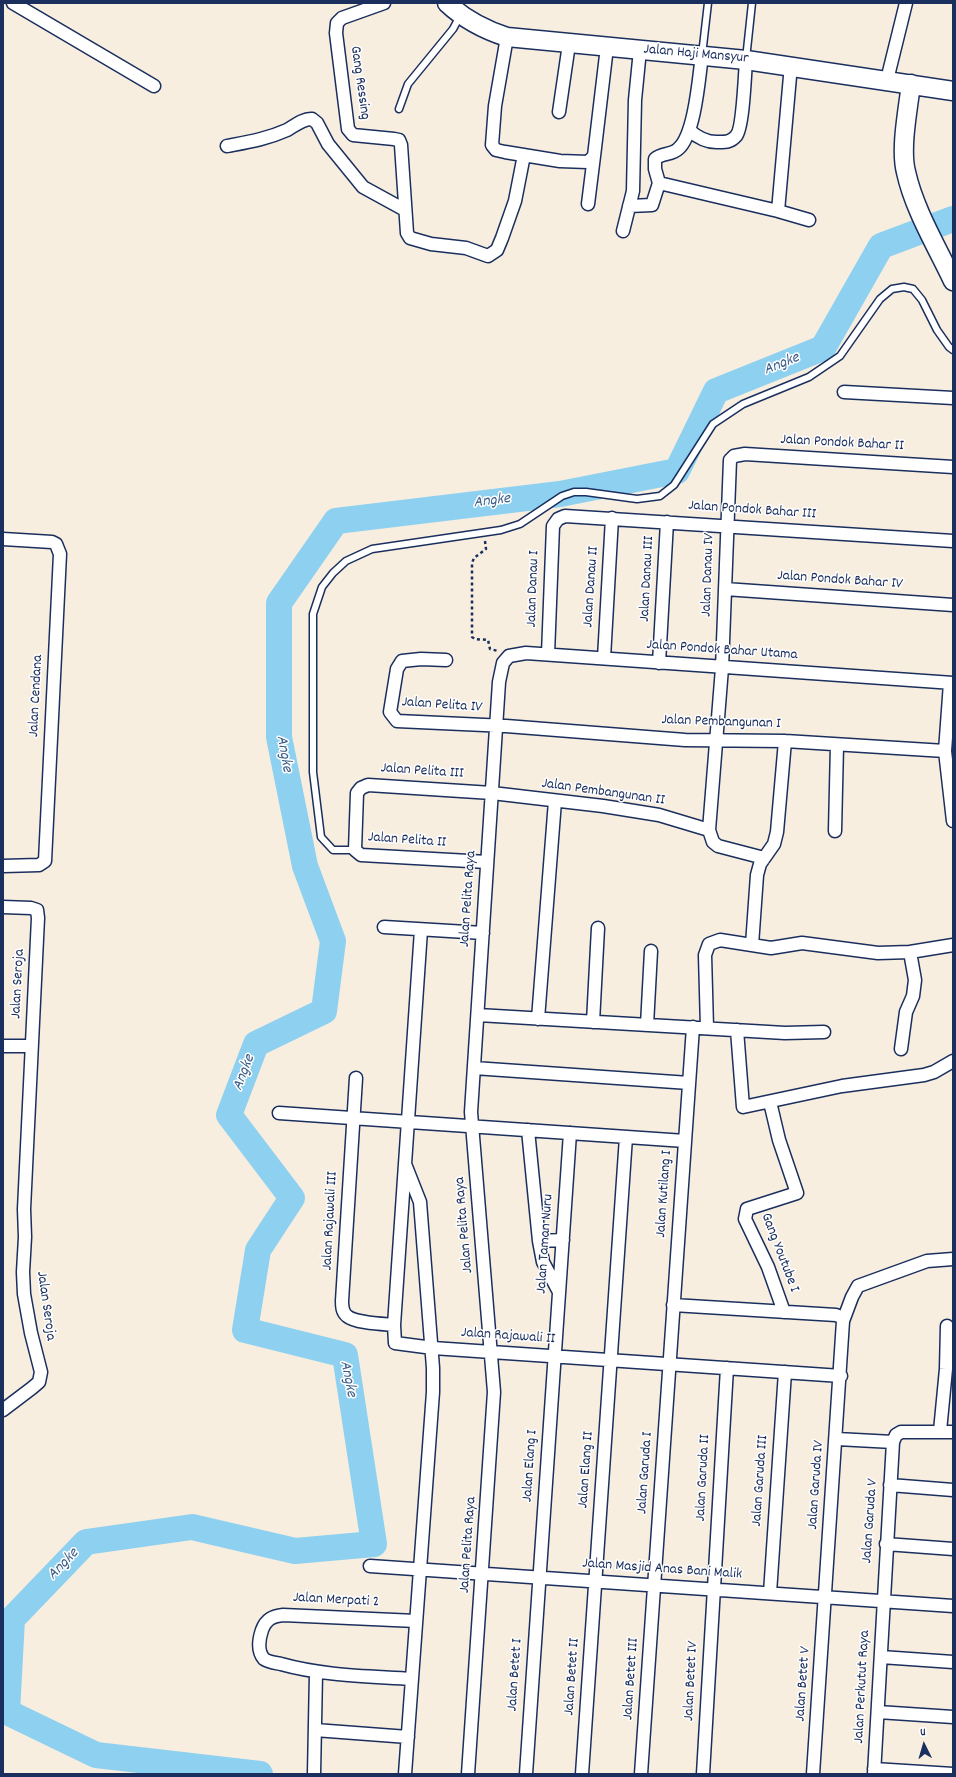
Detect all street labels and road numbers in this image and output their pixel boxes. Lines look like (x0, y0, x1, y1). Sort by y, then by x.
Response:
street label: Jalan Haji Mansyur (643, 41, 749, 69)
street label: Gang Ressing (345, 45, 373, 121)
street label: Jalan Pondok Bahar II (780, 432, 904, 456)
street label: Jalan Pondok Bahar III (687, 498, 817, 524)
street label: Jalan Danau IV (699, 533, 719, 617)
street label: Jalan Danau III (637, 536, 659, 622)
street label: Jalan Danau II (580, 546, 604, 628)
street label: Jalan Danau I (524, 550, 544, 628)
street label: Jalan Pondok Bahar IV (776, 568, 904, 594)
street label: Jalan Pondok Bahar Utama (646, 637, 798, 665)
street label: Jalan Cendana (26, 654, 48, 738)
street label: Jalan Pelita IV (401, 694, 483, 718)
street label: Jalan Pembangunan I (661, 712, 781, 734)
street label: Jalan Pelita III (380, 760, 464, 784)
street label: Jalan Pembangunan II (540, 775, 666, 811)
street label: Jalan Pelita II (367, 829, 447, 853)
street label: Jalan Pelita Raya (457, 850, 481, 948)
street label: Jalan Seroja (8, 949, 30, 1019)
street label: Jalan Kutilang I (653, 1150, 677, 1238)
street label: Jalan Rajawali III (319, 1171, 343, 1271)
street label: Jalan Pelita Raya (452, 1176, 478, 1274)
street label: Jalan Taman Nuru (534, 1193, 558, 1295)
street label: Gang Youtube I (756, 1211, 802, 1295)
street label: Jalan Seroja (31, 1270, 59, 1342)
street label: Jalan Rajawali II (460, 1325, 556, 1349)
street label: Jalan Elang I (519, 1429, 543, 1503)
street label: Jalan Elang II (575, 1431, 599, 1509)
street label: Jalan Garuda I (634, 1431, 658, 1515)
street label: Jalan Garuda II (693, 1434, 715, 1522)
street label: Jalan Garuda III (749, 1435, 773, 1527)
street label: Jalan Garuda IV (805, 1440, 829, 1530)
street label: Jalan Garuda V (859, 1478, 883, 1564)
street label: Jalan Pelita Raya (457, 1496, 481, 1594)
street label: Jalan Masjid Anas Bani Malik (581, 1555, 743, 1585)
street label: Jalan Merpati 2 (292, 1590, 380, 1612)
street label: Jalan Perkutut Raya (851, 1630, 875, 1744)
street label: Jalan Betet III (620, 1637, 644, 1721)
street label: Jalan Betet I (504, 1638, 528, 1712)
street label: Jalan Betet II (561, 1638, 585, 1716)
street label: Jalan Betet IV (681, 1641, 703, 1721)
street label: Jalan Betet V (792, 1646, 816, 1722)

